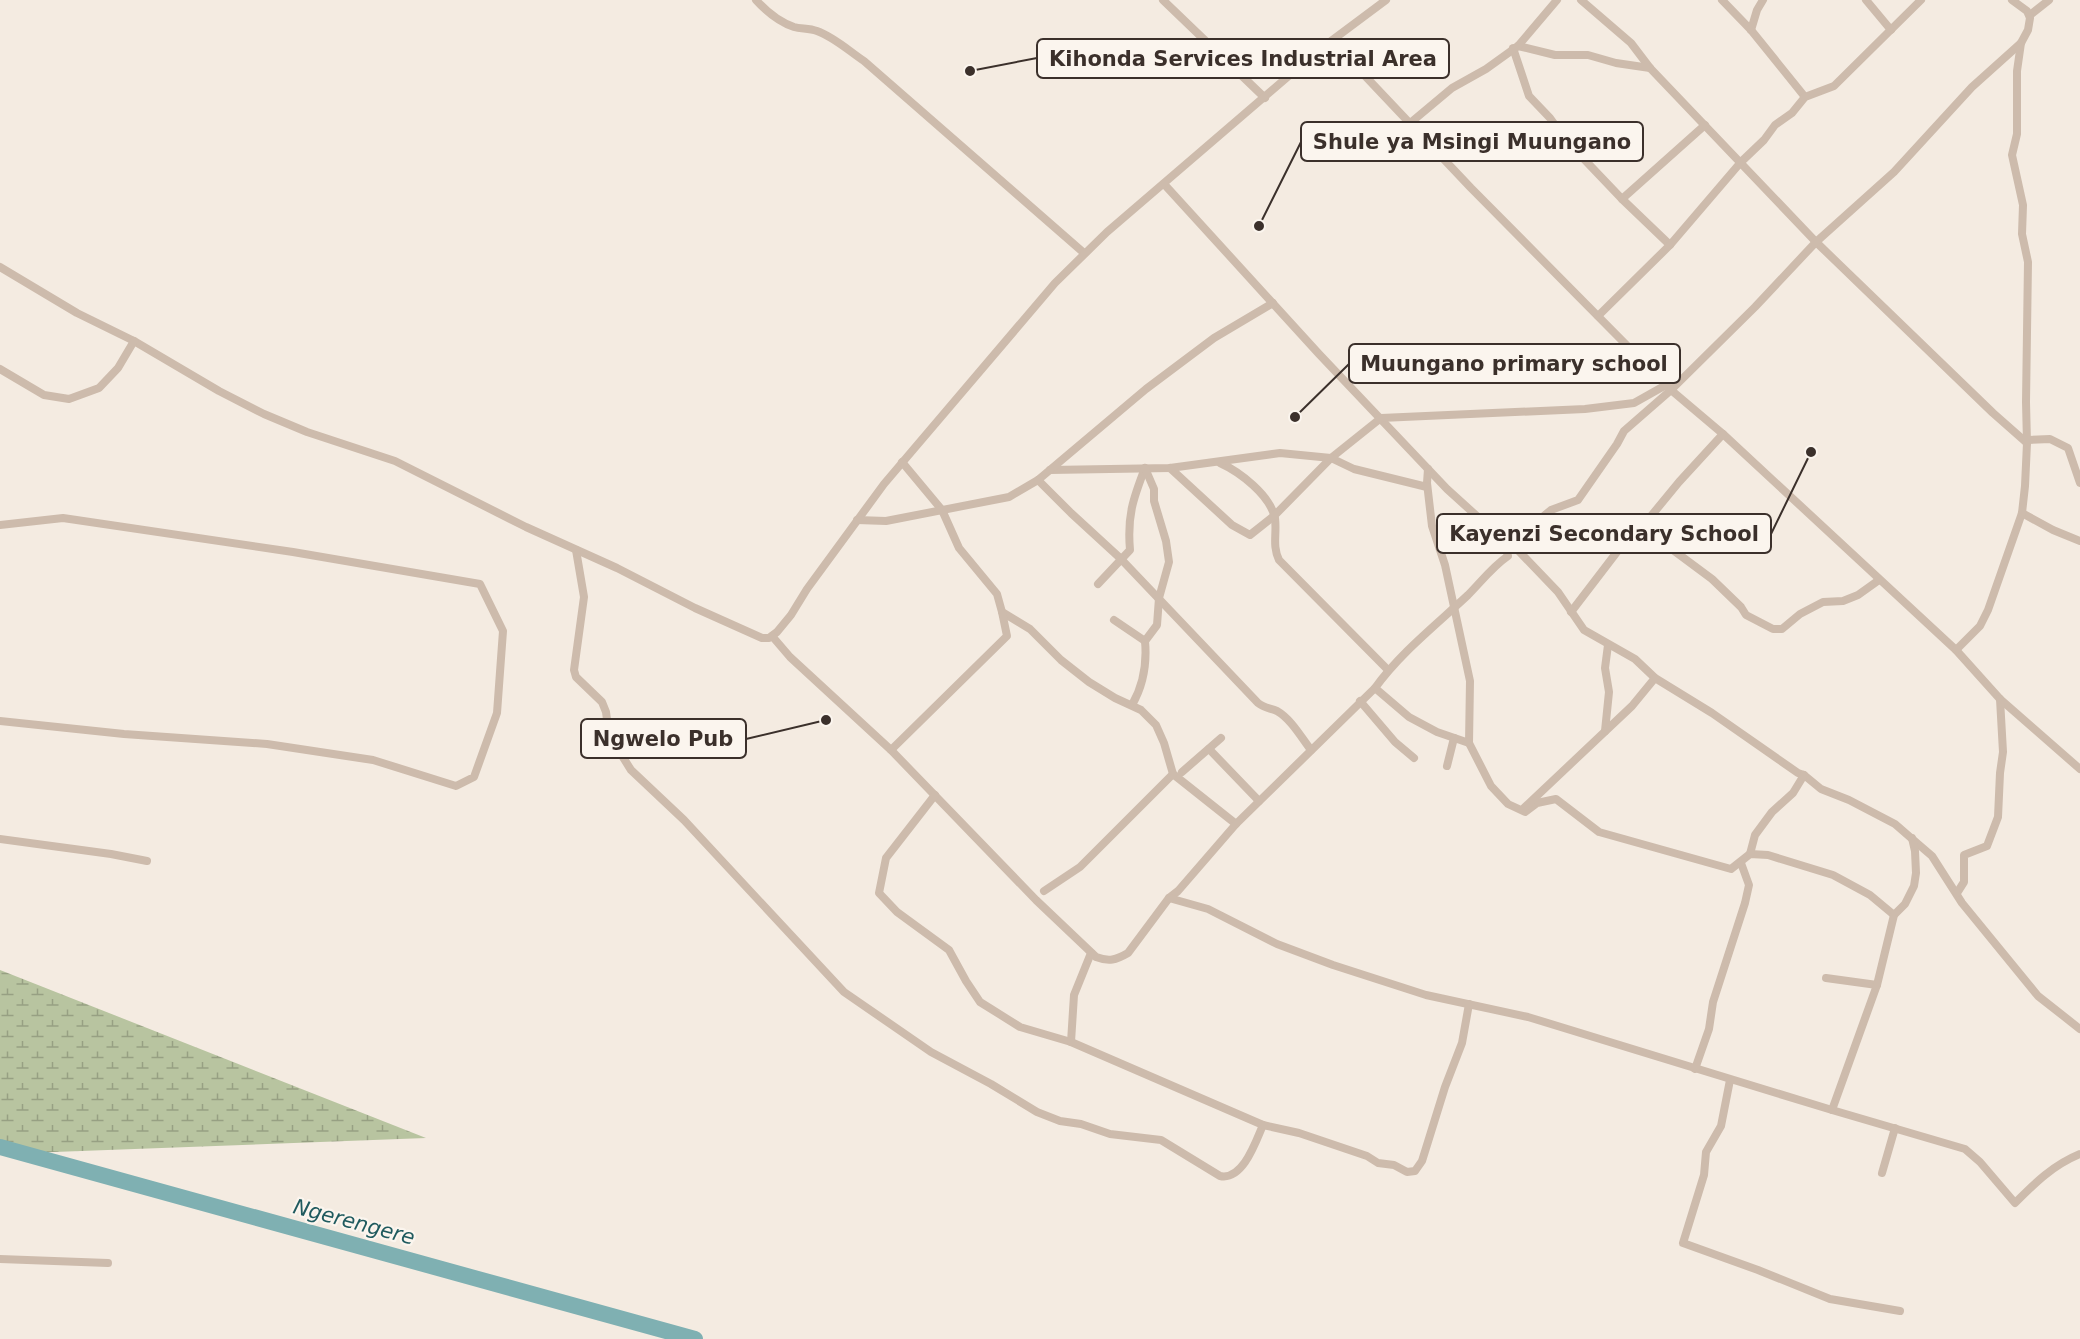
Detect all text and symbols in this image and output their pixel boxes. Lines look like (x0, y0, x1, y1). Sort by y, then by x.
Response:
callout: Kihonda Services Industrial Area (1037, 39, 1449, 78)
text: Kihonda Services Industrial Area (1049, 47, 1437, 71)
callout: Shule ya Msingi Muungano (1301, 122, 1643, 161)
text: Shule ya Msingi Muungano (1313, 130, 1631, 154)
callout: Muungano primary school (1349, 344, 1680, 383)
text: Muungano primary school (1360, 352, 1668, 376)
callout: Kayenzi Secondary School (1437, 514, 1771, 553)
text: Kayenzi Secondary School (1449, 522, 1759, 546)
callout: Ngwelo Pub (581, 719, 746, 758)
text: Ngwelo Pub (593, 727, 733, 751)
water label: Ngerengere (291, 1194, 417, 1250)

